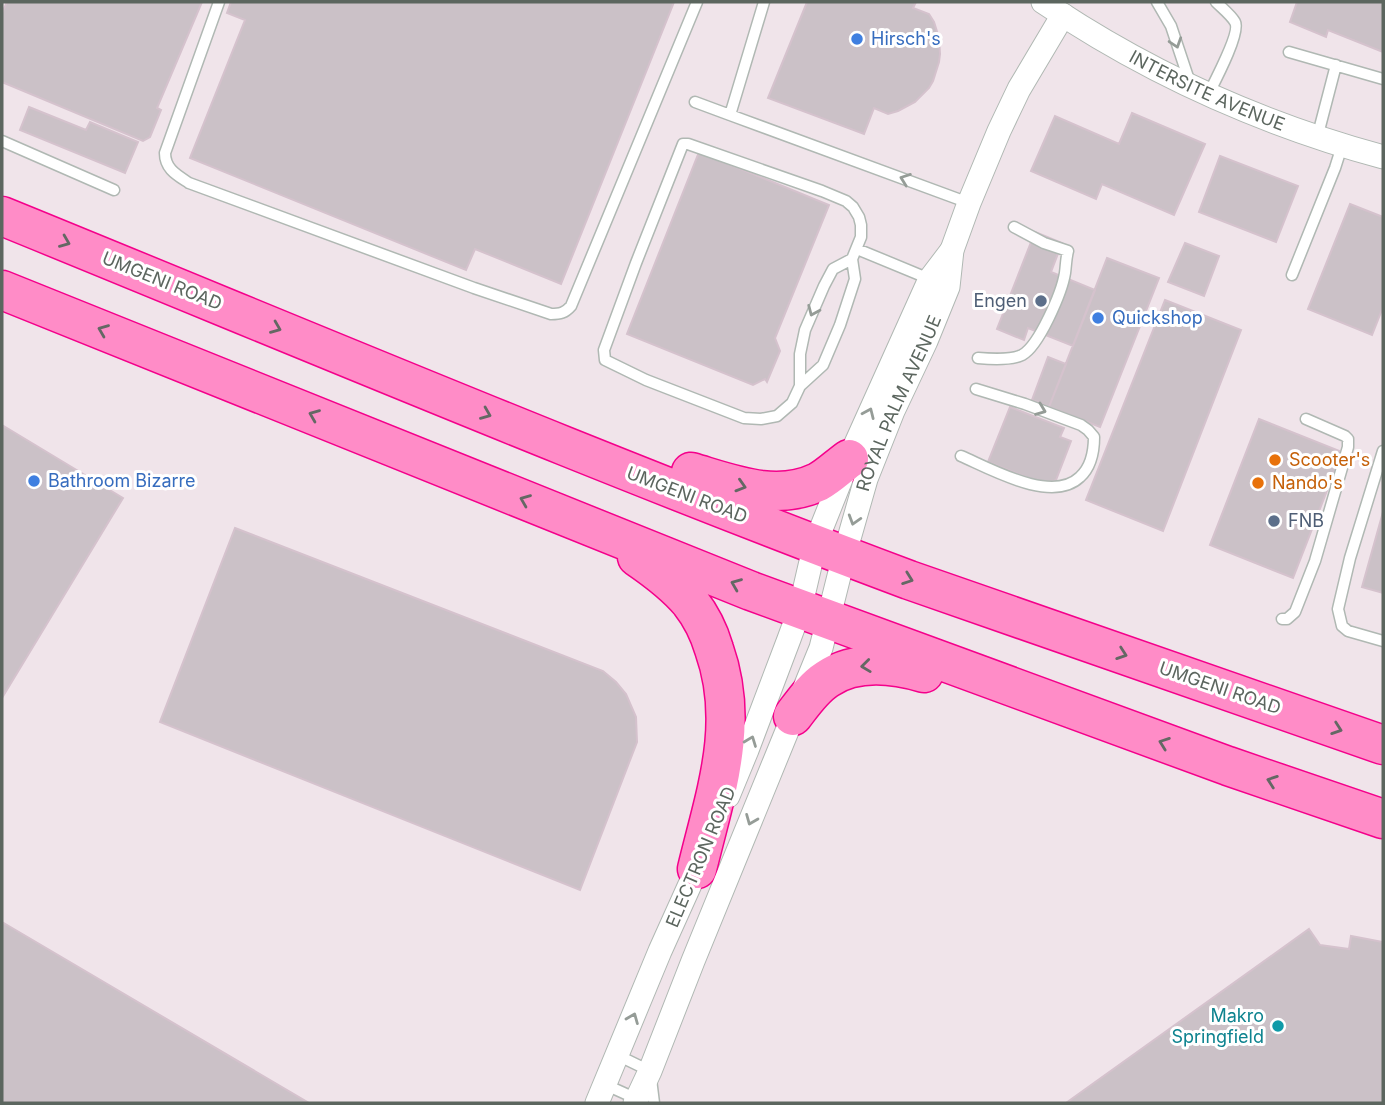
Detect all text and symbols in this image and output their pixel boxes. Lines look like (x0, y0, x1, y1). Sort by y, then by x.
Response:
place label: Hirsch's (871, 28, 941, 49)
marker: Hirsch's (849, 31, 865, 47)
one-way arrow (1168, 37, 1183, 49)
street label: INTERSITE AVENUE (1126, 46, 1288, 135)
one-way arrow (900, 174, 912, 188)
one-way arrow (58, 233, 70, 247)
street label: UMGENI ROAD (99, 247, 225, 314)
place label: Engen (973, 290, 1027, 311)
marker: Engen (1033, 293, 1049, 309)
one-way arrow (808, 304, 822, 316)
place label: Quickshop (1112, 307, 1203, 328)
marker: Quickshop (1090, 310, 1106, 326)
street label: ROYAL PALM AVENUE (852, 312, 945, 494)
one-way arrow (269, 319, 281, 333)
one-way arrow (98, 324, 110, 338)
one-way arrow (1035, 402, 1047, 416)
one-way arrow (479, 406, 491, 420)
one-way arrow (861, 408, 875, 420)
one-way arrow (309, 409, 321, 423)
place label: Scooter's (1289, 449, 1370, 470)
marker: Scooter's (1267, 452, 1283, 468)
street label: UMGENI ROAD (624, 462, 750, 527)
place label: Bathroom Bizarre (48, 470, 196, 491)
place label: Nando's (1272, 472, 1343, 493)
marker: Bathroom Bizarre (26, 473, 42, 489)
marker: Nando's (1250, 475, 1266, 491)
one-way arrow (734, 478, 746, 493)
one-way arrow (520, 494, 532, 508)
place label: FNB (1288, 510, 1324, 531)
marker: FNB (1266, 513, 1282, 529)
one-way arrow (847, 514, 862, 526)
one-way arrow (901, 571, 913, 585)
one-way arrow (731, 579, 743, 593)
one-way arrow (1116, 646, 1128, 660)
street label: UMGENI ROAD (1156, 657, 1284, 718)
one-way arrow (860, 659, 872, 674)
one-way arrow (1331, 721, 1343, 735)
one-way arrow (743, 735, 757, 747)
one-way arrow (1159, 737, 1171, 751)
one-way arrow (1267, 775, 1279, 789)
street label: ELECTRON ROAD (661, 783, 740, 930)
one-way arrow (745, 813, 759, 825)
place label: Makro Springfield (1171, 1005, 1264, 1047)
one-way arrow (625, 1012, 639, 1025)
marker: Makro Springfield (1270, 1018, 1286, 1034)

